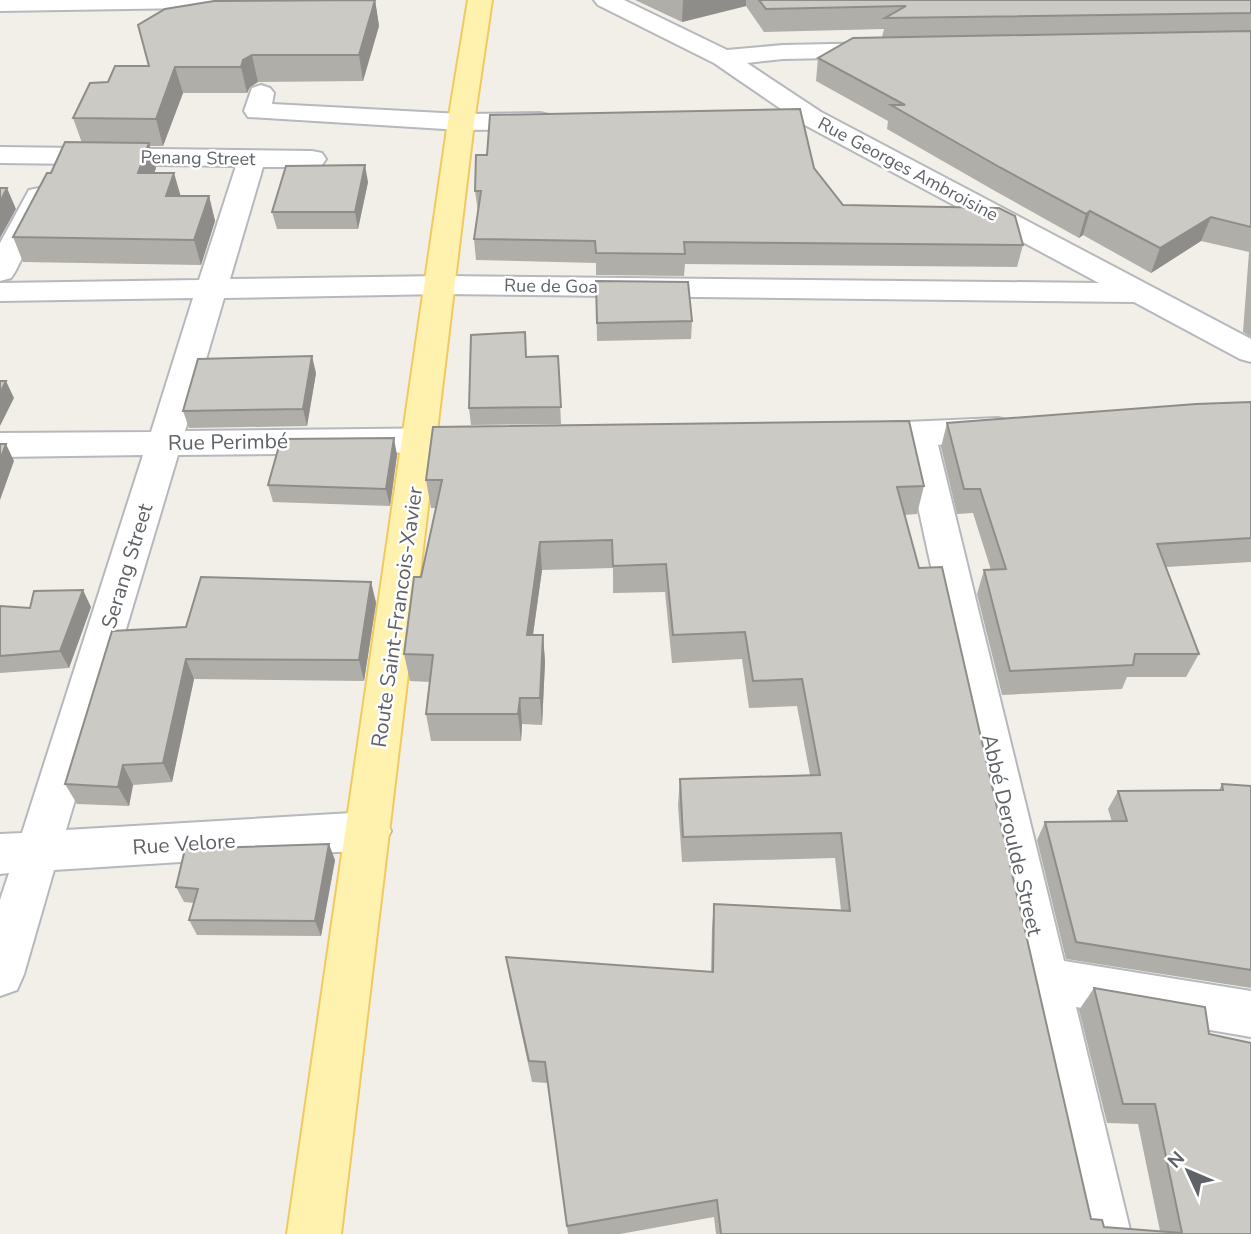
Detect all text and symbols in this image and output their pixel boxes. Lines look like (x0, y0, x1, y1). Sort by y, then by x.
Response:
street label: Rue Georges Ambroisine (814, 111, 1002, 227)
street label: Penang Street (140, 145, 256, 171)
street label: Rue de Goa (504, 273, 598, 299)
street label: Rue Perimbé (168, 427, 288, 457)
street label: Route Saint-Francois-Xavier (365, 484, 429, 749)
street label: Serang Street (95, 499, 160, 632)
street label: Abbé Deroulde Street (975, 731, 1049, 939)
street label: Rue Velore (132, 826, 236, 862)
north arrow (1153, 1136, 1223, 1206)
text: N (1162, 1146, 1191, 1174)

